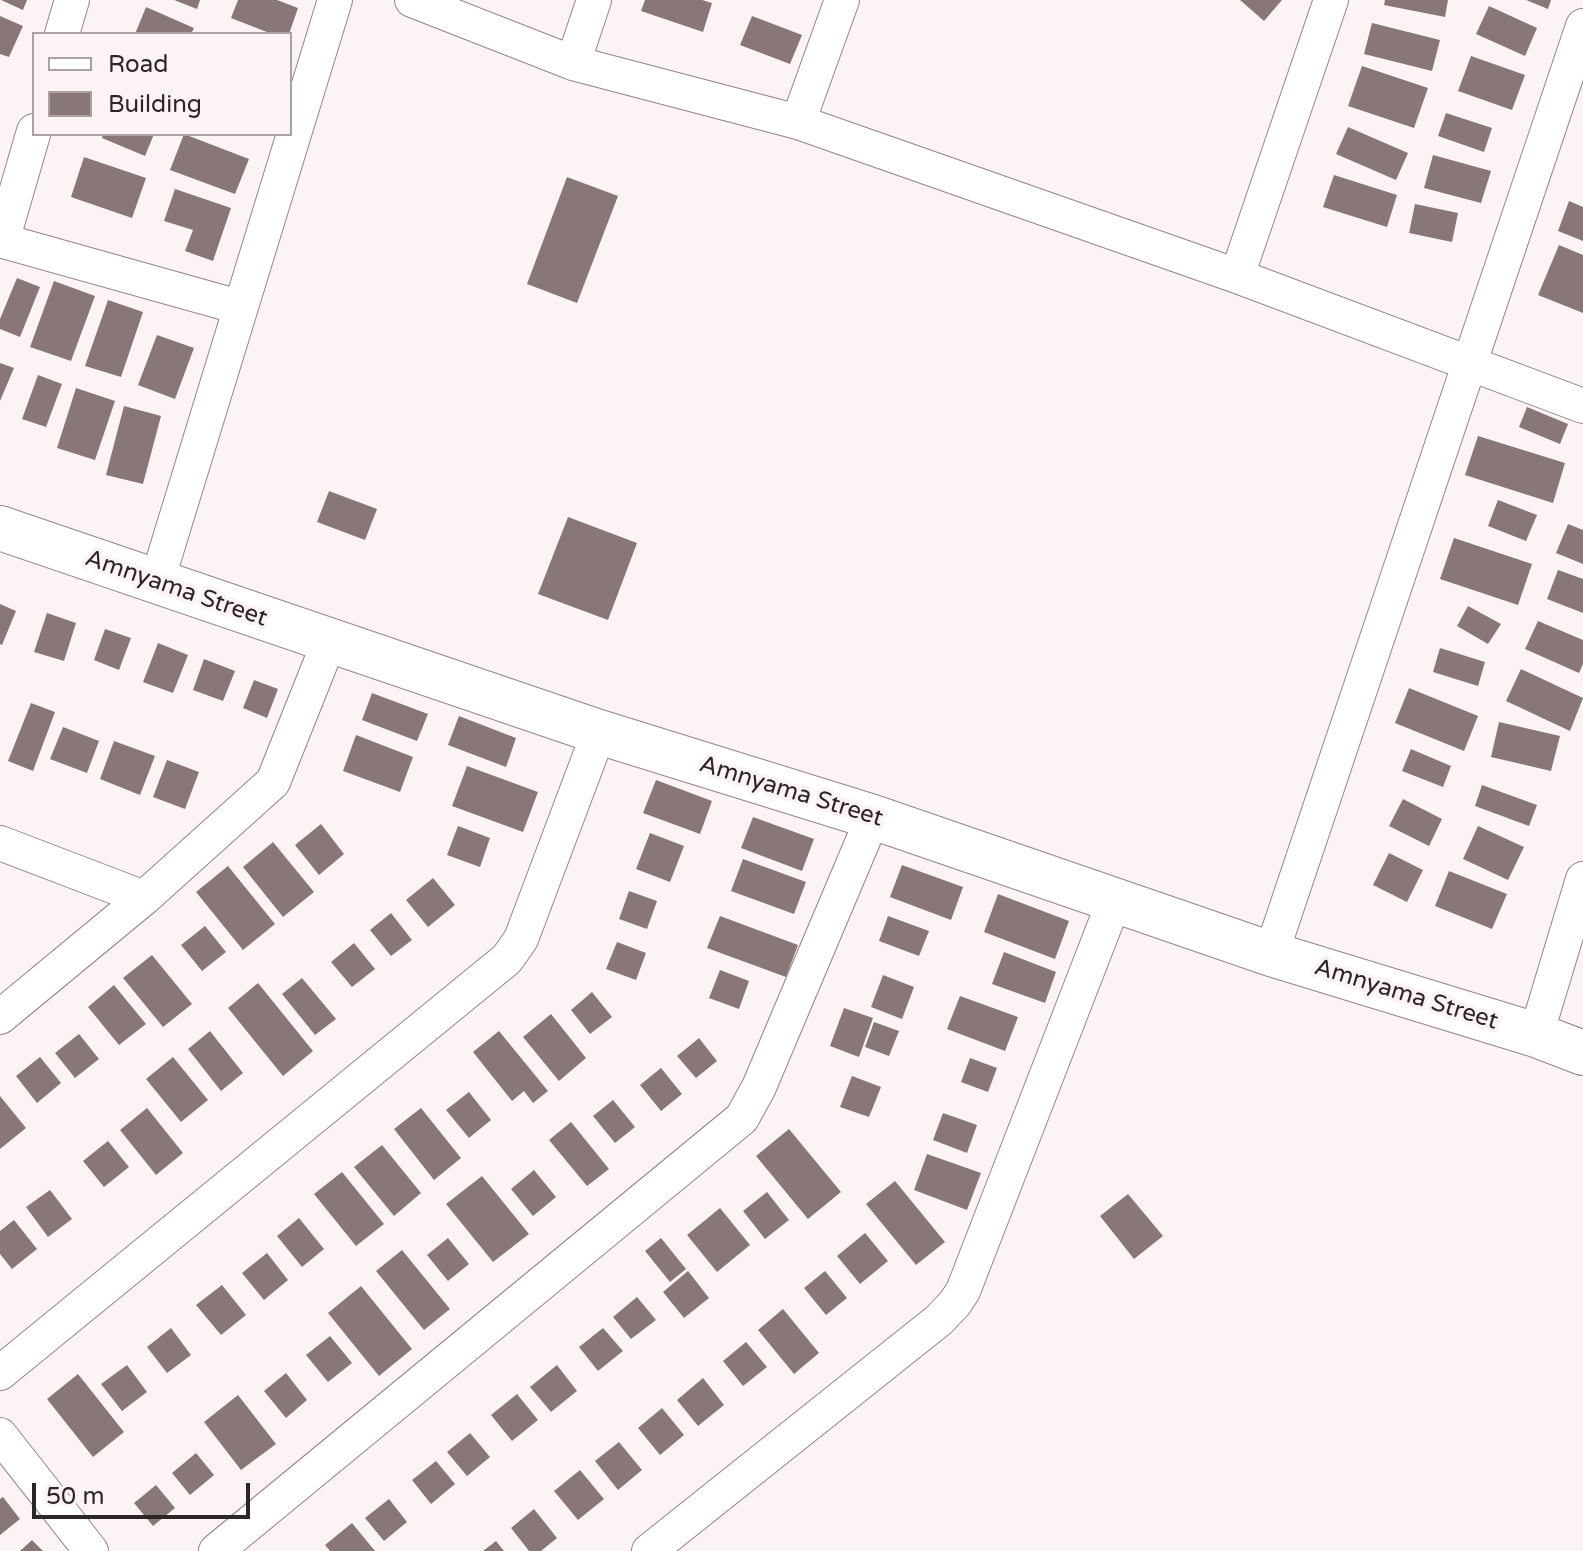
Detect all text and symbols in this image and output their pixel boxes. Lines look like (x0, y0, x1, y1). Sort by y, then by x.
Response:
legend (32, 32, 292, 136)
text: Road (108, 50, 168, 79)
text: Building (108, 90, 202, 119)
street label: Amnyama Street (81, 544, 271, 634)
street label: Amnyama Street (696, 750, 886, 834)
street label: Amnyama Street (1311, 953, 1501, 1037)
scale bar (36, 1467, 254, 1517)
text: 50 m (46, 1482, 104, 1511)

